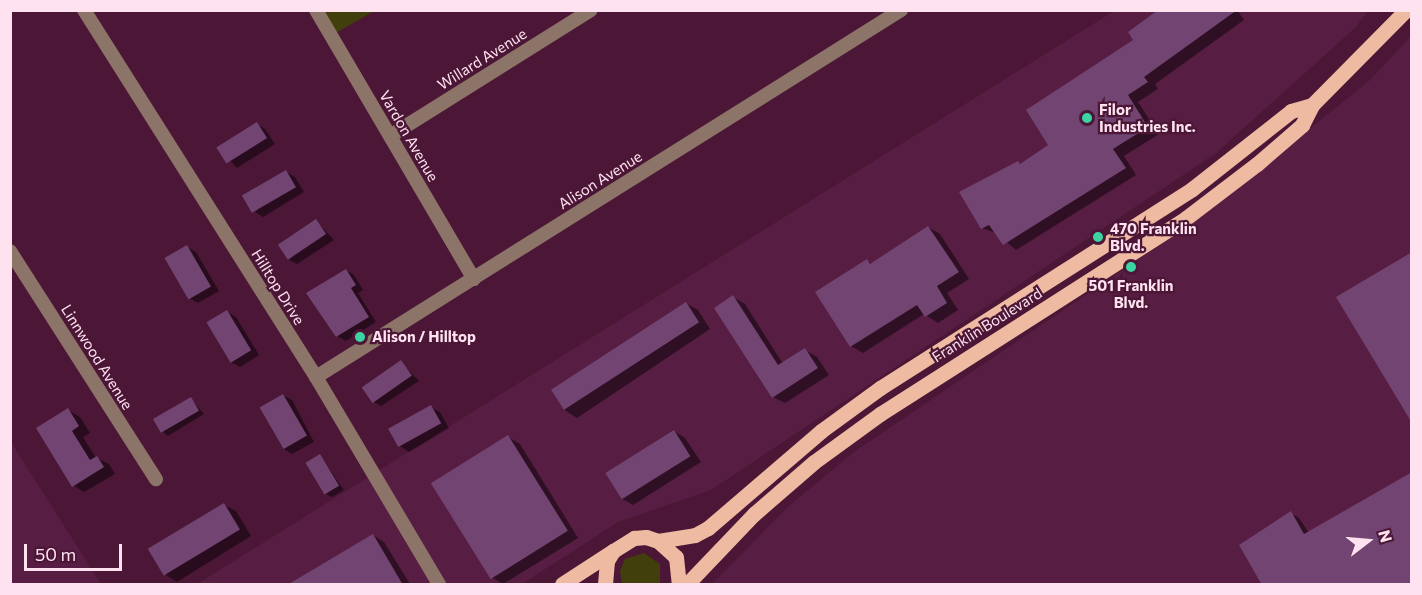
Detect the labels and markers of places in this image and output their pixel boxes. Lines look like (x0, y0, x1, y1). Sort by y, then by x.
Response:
place label: Filor Industries Inc. (1099, 100, 1196, 135)
marker: Filor Industries Inc. (1080, 111, 1094, 125)
place label: 470 Franklin Blvd. (1110, 219, 1197, 254)
marker: 470 Franklin Blvd. (1091, 230, 1105, 244)
marker: 501 Franklin Blvd. (1124, 260, 1138, 274)
place label: 501 Franklin Blvd. (1088, 276, 1174, 311)
place label: Alison / Hilltop (372, 328, 476, 346)
marker: Alison / Hilltop (353, 330, 367, 344)

